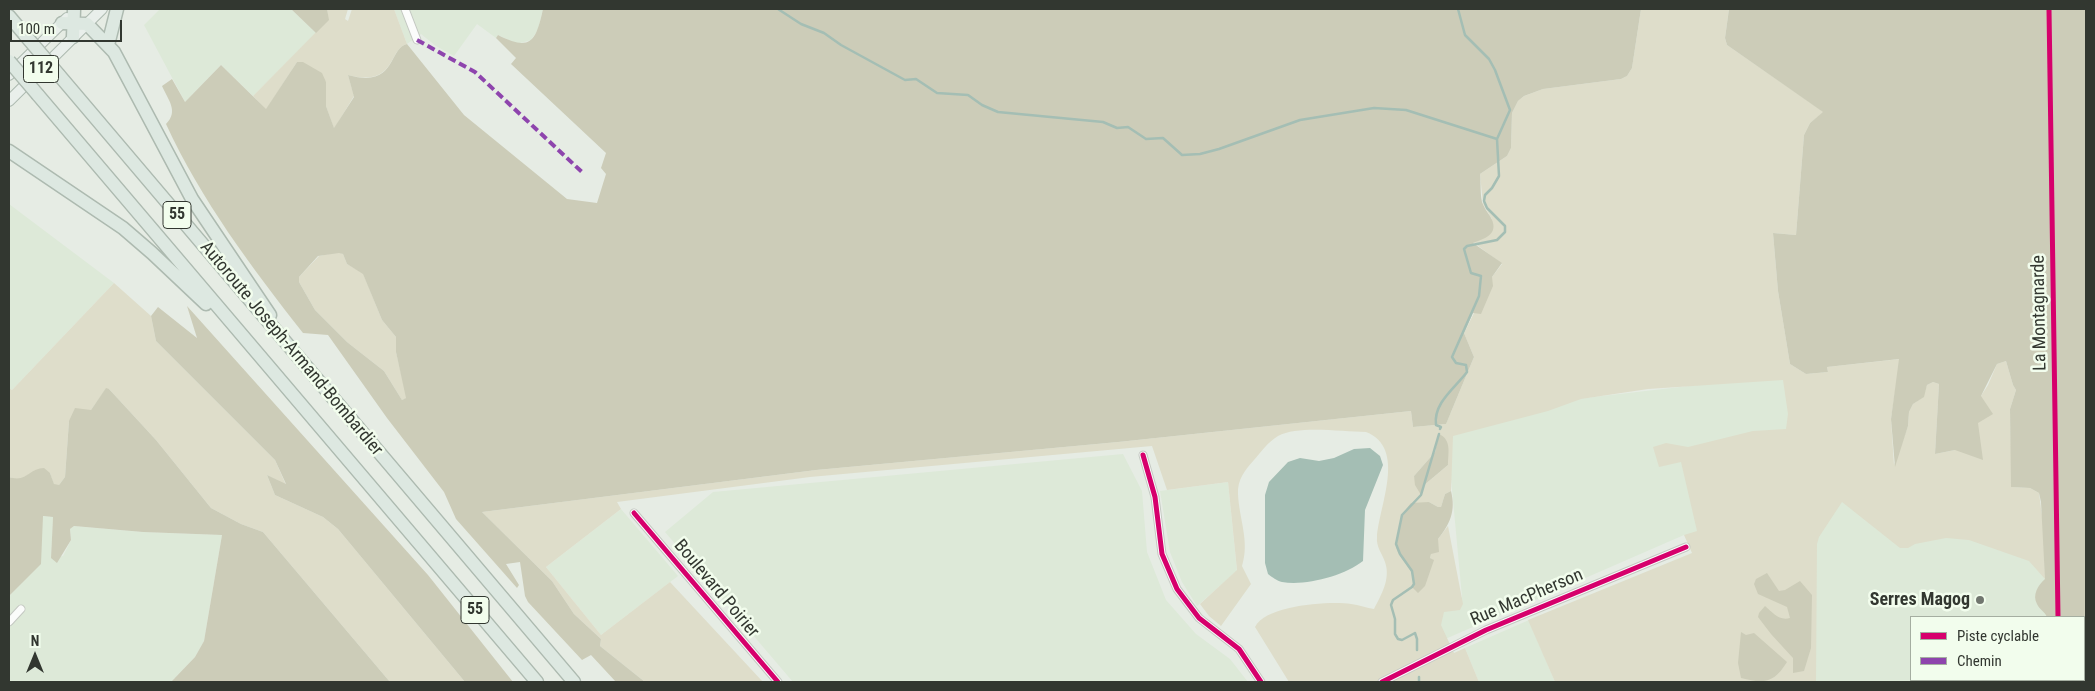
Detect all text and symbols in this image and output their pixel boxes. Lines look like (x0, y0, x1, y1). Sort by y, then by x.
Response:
scale bar (12, 10, 125, 42)
text: 100 m (18, 20, 55, 38)
road number: 112 (23, 56, 58, 82)
road number: 55 (163, 202, 191, 228)
street label: Autoroute Joseph-Armand-Bombardier (195, 238, 387, 460)
street label: La Montagnarde (2028, 255, 2052, 371)
street label: Boulevard Poirier (669, 536, 763, 642)
street label: Rue MacPherson (1468, 565, 1586, 631)
place label: Serres Magog (1870, 589, 1970, 611)
marker: Serres Magog (1974, 594, 1986, 606)
road number: 55 (461, 596, 489, 624)
legend (1910, 616, 2085, 681)
text: Piste cyclable (1957, 627, 2039, 645)
north arrow (10, 631, 60, 681)
text: N (31, 633, 39, 649)
text: Chemin (1957, 652, 2002, 670)

